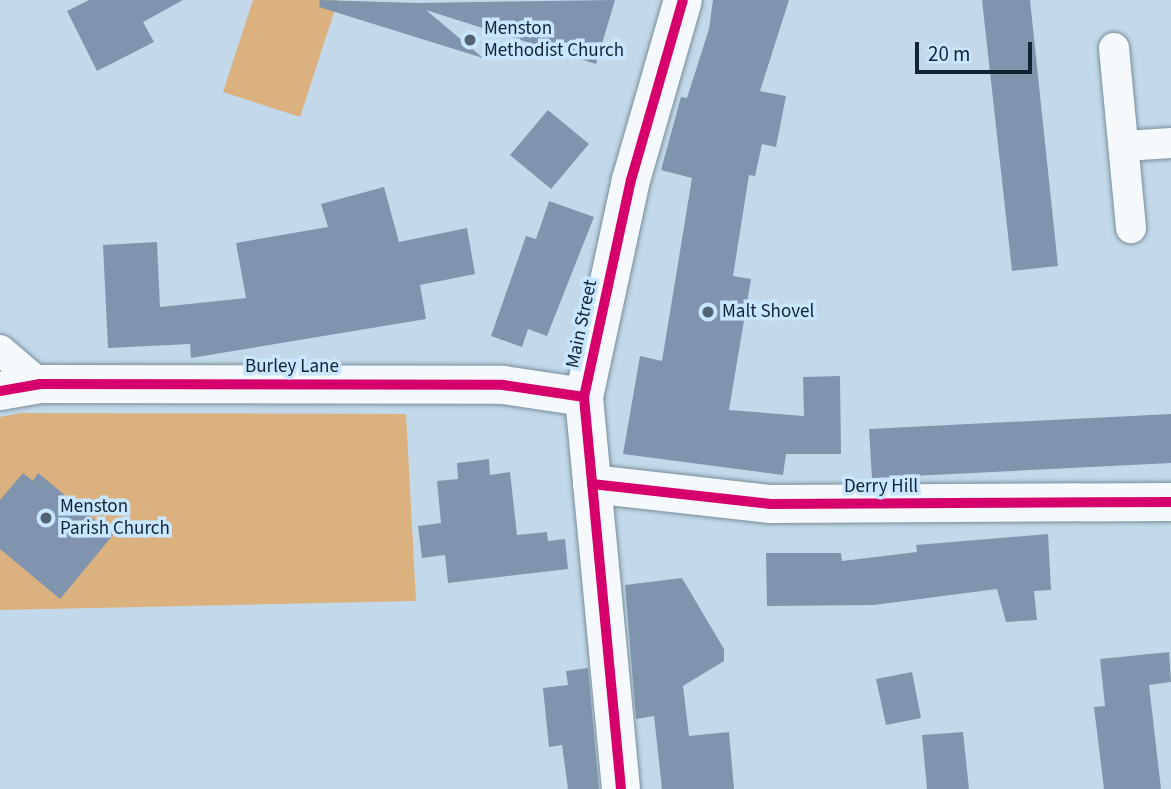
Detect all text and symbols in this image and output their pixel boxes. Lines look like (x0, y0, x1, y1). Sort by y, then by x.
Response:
place label: Menston Methodist Church (484, 18, 624, 62)
scale bar (919, 28, 1036, 72)
marker: Menston Methodist Church (462, 32, 478, 48)
text: 20 m (928, 39, 970, 69)
street label: Main Street (562, 278, 602, 370)
place label: Malt Shovel (722, 301, 814, 323)
marker: Malt Shovel (700, 304, 716, 320)
street label: Burley Lane (245, 356, 339, 378)
street label: Derry Hill (844, 476, 918, 498)
place label: Menston Parish Church (60, 496, 170, 540)
marker: Menston Parish Church (38, 510, 54, 526)

